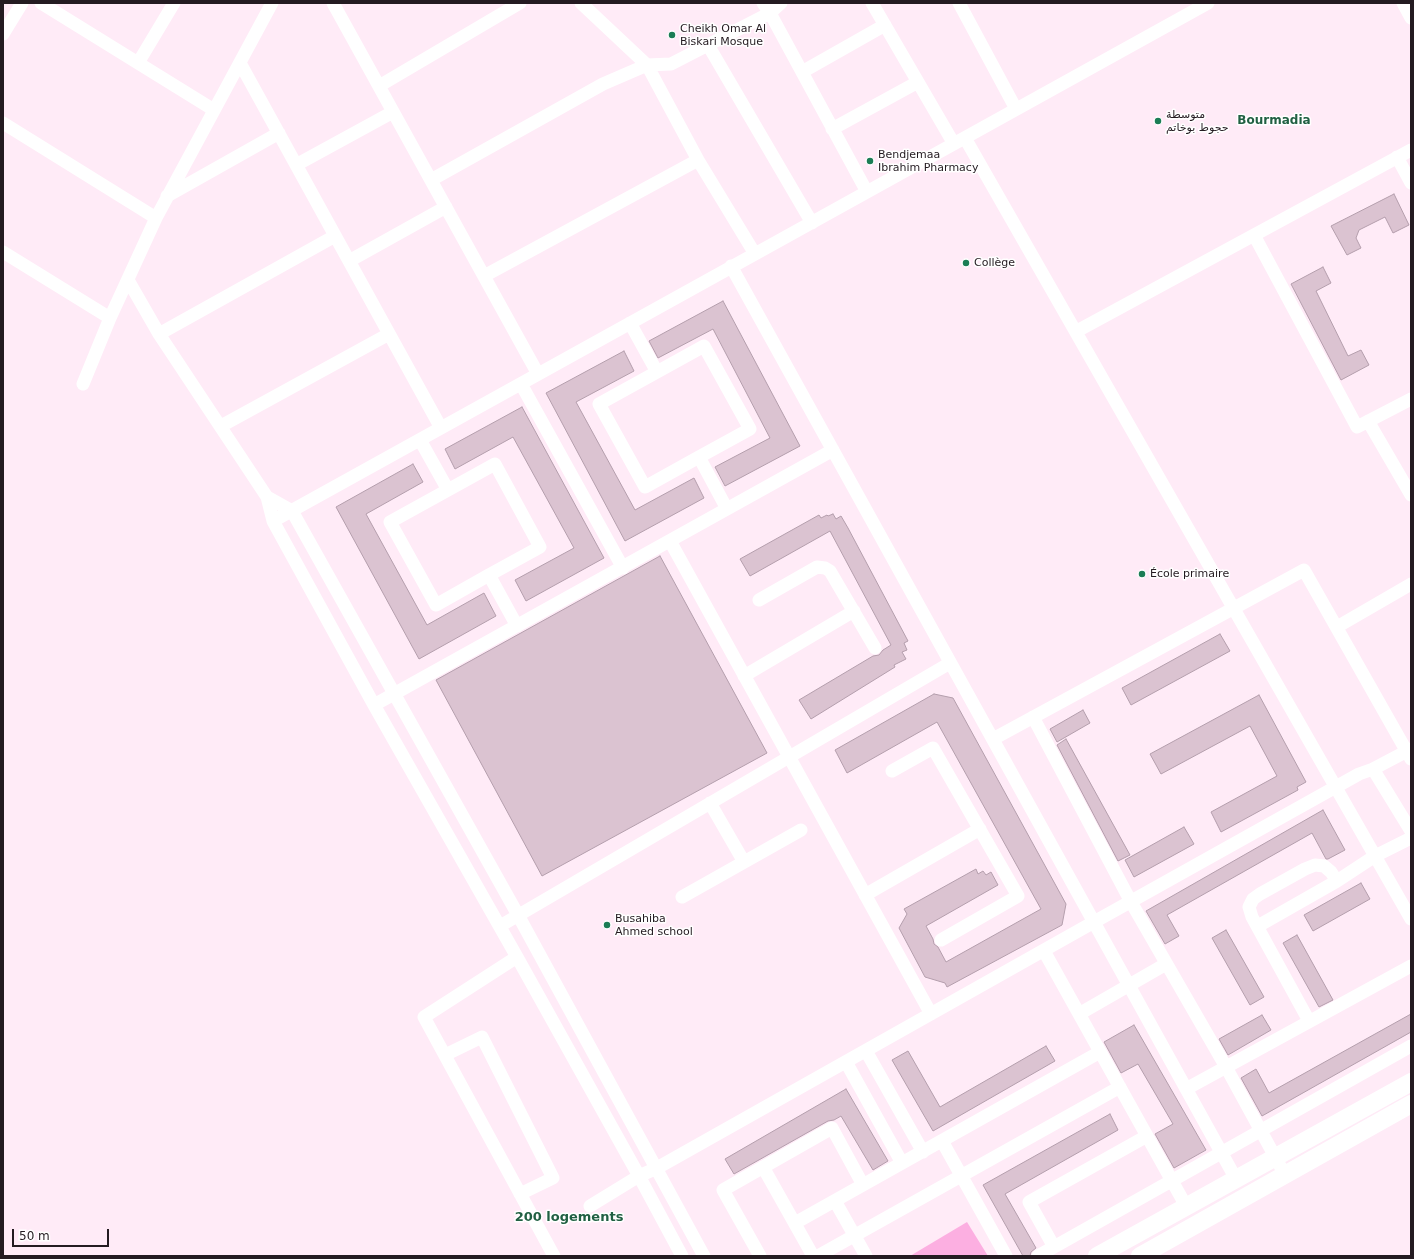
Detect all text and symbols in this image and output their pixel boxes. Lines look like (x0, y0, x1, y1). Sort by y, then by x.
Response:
place label: Cheikh Omar Al Biskari Mosque (680, 22, 766, 48)
marker: Cheikh Omar Al Biskari Mosque (667, 30, 677, 40)
place label: متوسطة حجوط بوخاتم (1166, 108, 1229, 134)
district label: Bourmadia (1237, 114, 1311, 128)
marker: متوسطة حجوط بوخاتم (1153, 116, 1163, 126)
place label: Bendjemaa Ibrahim Pharmacy (878, 148, 978, 174)
marker: Bendjemaa Ibrahim Pharmacy (865, 156, 875, 166)
place label: Collège (974, 256, 1015, 270)
marker: Collège (961, 258, 971, 268)
place label: École primaire (1150, 567, 1229, 581)
marker: École primaire (1137, 569, 1147, 579)
place label: Busahiba Ahmed school (615, 912, 693, 938)
marker: Busahiba Ahmed school (602, 920, 612, 930)
district label: 200 logements (515, 1210, 623, 1226)
scale bar (14, 1221, 111, 1247)
text: 50 m (19, 1229, 50, 1243)

